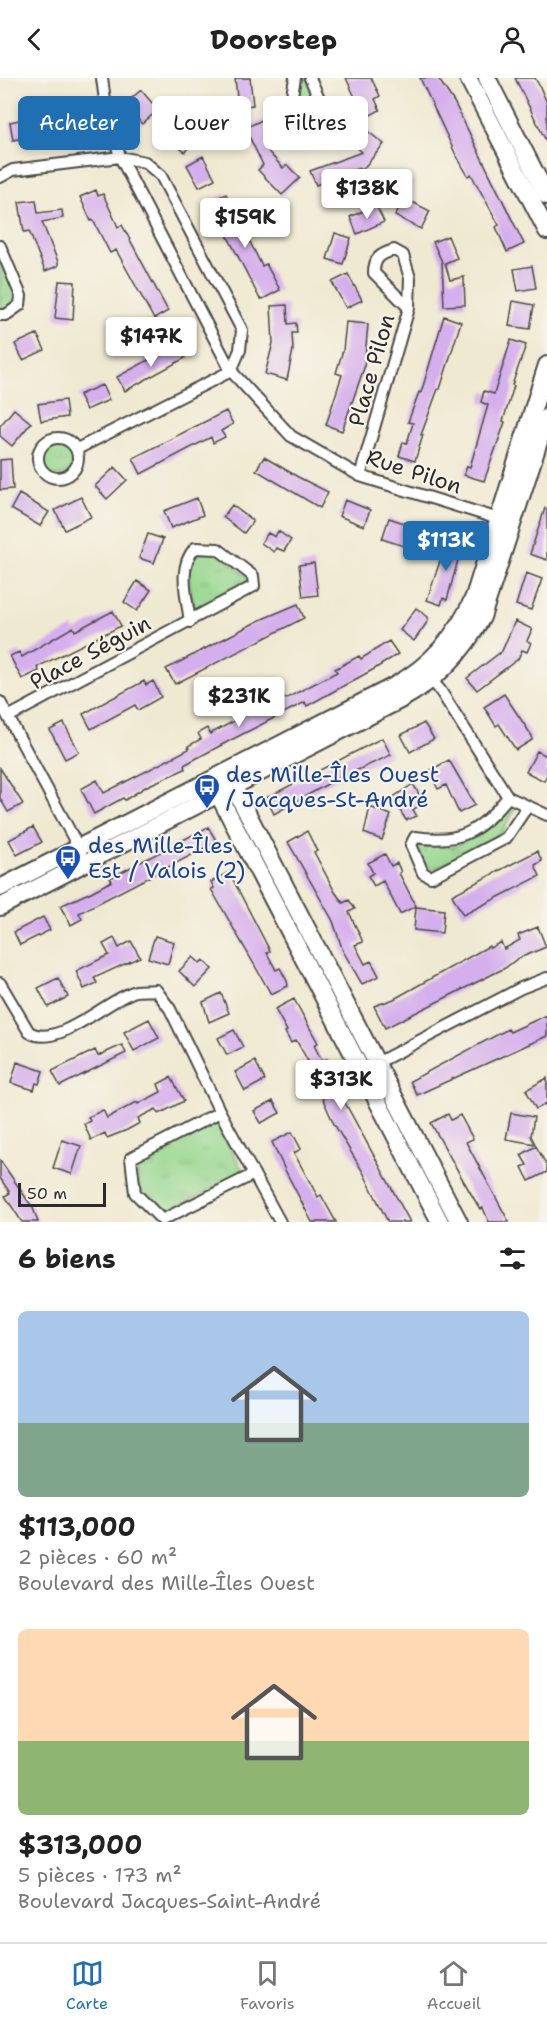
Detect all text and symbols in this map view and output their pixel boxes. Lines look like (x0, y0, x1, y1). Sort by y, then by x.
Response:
text: Doorstep (210, 21, 337, 58)
icon: back (18, 23, 51, 56)
icon: person (496, 23, 529, 56)
chip: Acheter (18, 96, 140, 150)
chip: Louer (152, 96, 251, 150)
chip: Filtres (263, 96, 368, 150)
pin: $138K (325, 169, 409, 220)
text: $138K (335, 175, 399, 201)
pin: $159K (203, 198, 287, 249)
text: $159K (214, 204, 276, 230)
street label: Place Pilon (342, 311, 401, 430)
pin: $147K (109, 317, 193, 368)
text: $147K (120, 323, 182, 349)
street label: Rue Pilon (362, 442, 465, 501)
pin: $113K (404, 521, 488, 572)
text: $113K (417, 527, 475, 553)
street label: Place Séguin (25, 608, 156, 696)
pin: $231K (197, 677, 281, 728)
text: $231K (208, 683, 270, 709)
place label: des Mille-Îles Ouest / Jacques-St-André (226, 760, 439, 814)
bus stop icon: des Mille-Îles Ouest / Jacques-St-André (192, 772, 222, 810)
place label: des Mille-Îles Est / Valois (2) (88, 831, 245, 885)
bus stop icon: des Mille-Îles Est / Valois (2) (53, 843, 83, 881)
pin: $313K (299, 1060, 383, 1111)
text: $313K (309, 1066, 373, 1092)
scale bar (18, 1180, 106, 1208)
text: 50 m (27, 1183, 67, 1204)
text: 6 biens (18, 1241, 116, 1276)
icon: filters (496, 1242, 529, 1275)
icon: home (220, 1350, 328, 1458)
text: $113,000 (18, 1509, 136, 1544)
text: 2 pièces · 60 m² (18, 1544, 177, 1570)
text: Boulevard des Mille-Îles Ouest (18, 1570, 315, 1596)
icon: home (220, 1668, 328, 1776)
text: $313,000 (18, 1827, 142, 1862)
text: 5 pièces · 173 m² (18, 1862, 182, 1888)
text: Boulevard Jacques-Saint-André (18, 1888, 321, 1914)
tab: Carte (66, 1957, 108, 2014)
tab: Favoris (240, 1957, 295, 2014)
tab: Accueil (427, 1957, 481, 2014)

